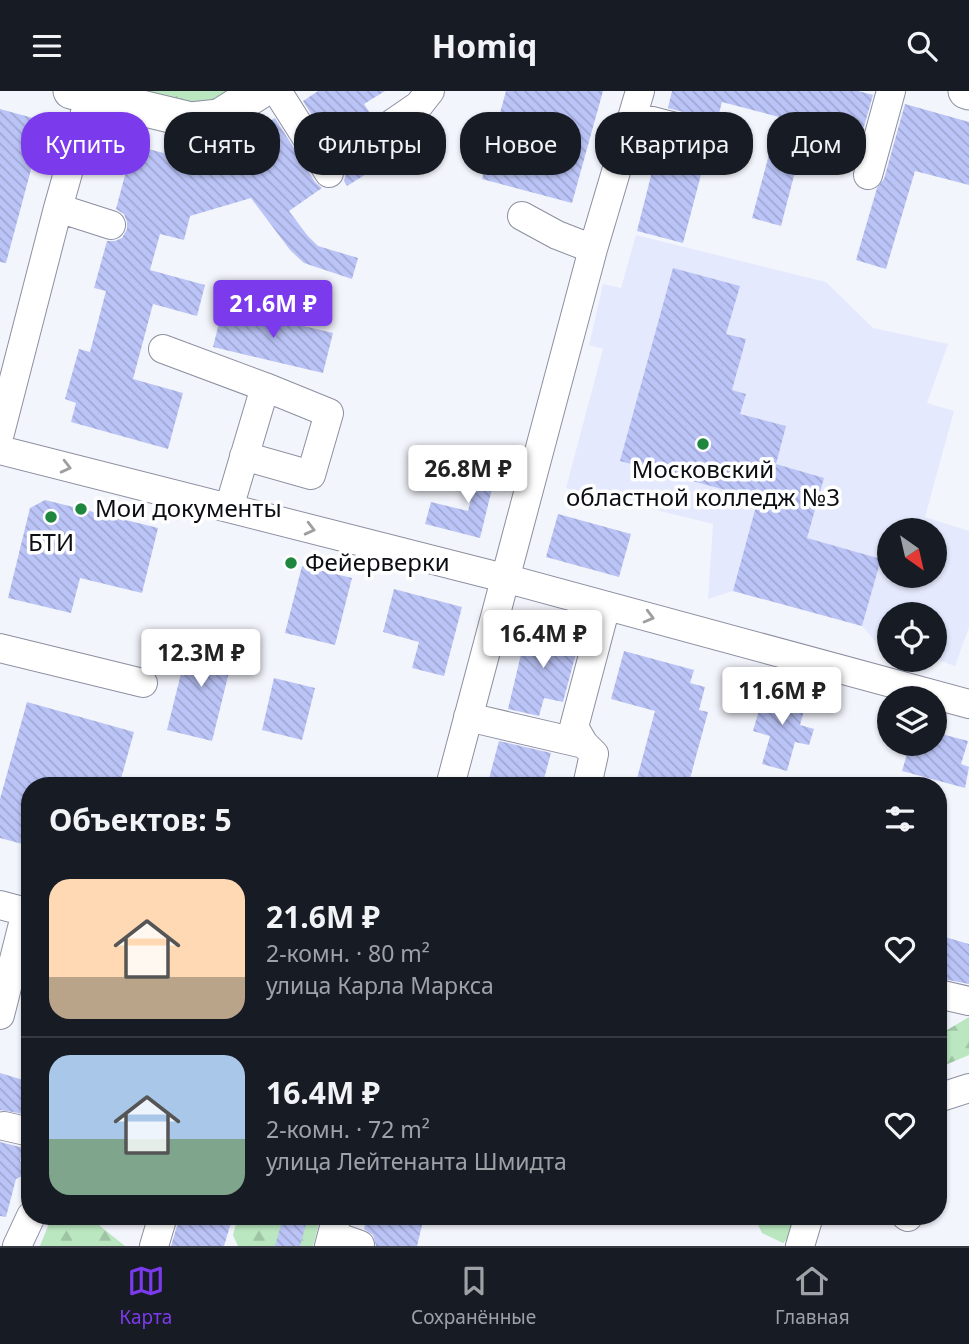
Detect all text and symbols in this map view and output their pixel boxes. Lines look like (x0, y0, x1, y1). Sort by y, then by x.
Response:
text: Homiq (432, 24, 537, 67)
icon: menu (28, 27, 66, 65)
icon: search (903, 27, 941, 65)
chip: Купить (21, 112, 150, 175)
chip: Снять (164, 112, 280, 175)
chip: Фильтры (294, 112, 446, 175)
chip: Новое (460, 112, 581, 175)
chip: Квартира (595, 112, 753, 175)
chip: Дом (767, 112, 866, 175)
pin: 21.6M ₽ (208, 281, 338, 340)
text: 21.6M ₽ (229, 287, 317, 319)
marker: Московский областной колледж №3 (695, 436, 711, 452)
pin: 26.8M ₽ (403, 445, 533, 505)
text: 26.8M ₽ (424, 452, 512, 484)
place label: Московский областной колледж №3 (566, 452, 840, 513)
one-way arrow (60, 459, 72, 473)
place label: Мои документы (95, 491, 282, 524)
marker: Мои документы (73, 501, 89, 517)
marker: БТИ (43, 509, 59, 525)
north arrow (877, 518, 947, 588)
map controls (877, 518, 947, 756)
one-way arrow (304, 521, 316, 535)
place label: БТИ (28, 525, 74, 558)
place label: Фейерверки (305, 545, 450, 578)
marker: Фейерверки (283, 555, 299, 571)
button: locate (877, 602, 947, 672)
one-way arrow (643, 609, 655, 623)
pin: 16.4M ₽ (478, 611, 608, 670)
text: 16.4M ₽ (499, 617, 587, 649)
pin: 12.3M ₽ (136, 629, 266, 689)
text: 12.3M ₽ (157, 636, 245, 668)
pin: 11.6M ₽ (717, 667, 847, 727)
text: 11.6M ₽ (738, 674, 826, 706)
button: layers (877, 686, 947, 756)
text: Объектов: 5 (49, 799, 232, 840)
icon: filters (881, 800, 919, 838)
text: 21.6M ₽ (266, 896, 380, 937)
icon: home (105, 907, 189, 991)
icon: heart (881, 930, 919, 968)
text: 2-комн. · 80 m² (266, 937, 430, 969)
text: улица Карла Маркса (266, 969, 494, 1001)
text: 16.4M ₽ (266, 1072, 380, 1113)
icon: home (105, 1083, 189, 1167)
icon: heart (881, 1106, 919, 1144)
text: 2-комн. · 72 m² (266, 1113, 430, 1145)
text: улица Лейтенанта Шмидта (266, 1145, 567, 1177)
tab: Карта (119, 1262, 172, 1330)
tab: Сохранённые (411, 1262, 536, 1330)
tab: Главная (775, 1262, 850, 1330)

